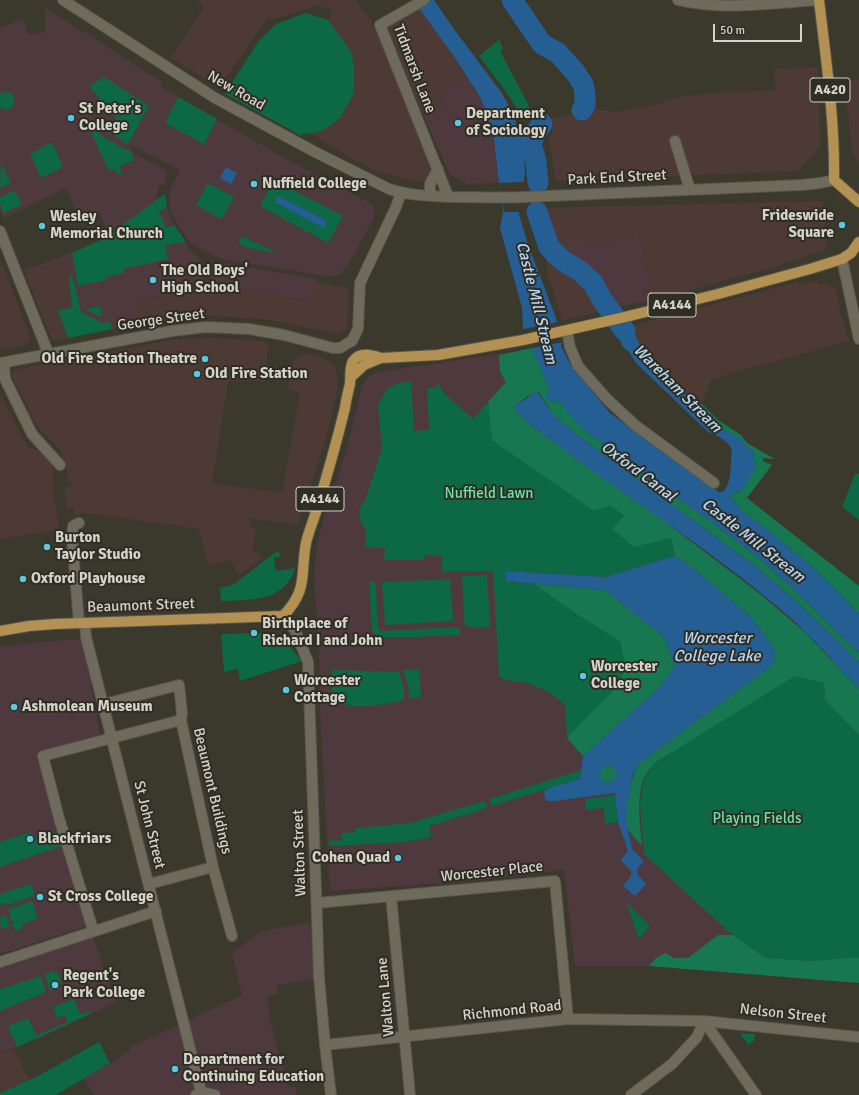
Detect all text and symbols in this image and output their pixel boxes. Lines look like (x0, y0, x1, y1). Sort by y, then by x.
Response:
scale bar (715, 16, 804, 42)
street label: Tidmarsh Lane (389, 22, 439, 116)
text: 50 m (720, 23, 745, 38)
street label: New Road (204, 67, 268, 115)
road number: A420 (810, 78, 850, 102)
place label: St Peter's College (79, 100, 141, 135)
place label: Department of Sociology (466, 105, 546, 140)
marker: St Peter's College (66, 113, 76, 123)
marker: Department of Sociology (453, 118, 463, 128)
street label: Park End Street (567, 166, 667, 190)
place label: Nuffield College (262, 175, 367, 193)
marker: Nuffield College (249, 179, 259, 189)
place label: Frideswide Square (762, 207, 834, 242)
place label: Wesley Memorial Church (50, 208, 163, 243)
marker: Frideswide Square (837, 220, 847, 230)
marker: Wesley Memorial Church (37, 221, 47, 231)
water label: Castle Mill Stream (512, 240, 560, 366)
place label: The Old Boys' High School (161, 262, 248, 297)
marker: The Old Boys' High School (148, 275, 158, 285)
road number: A4144 (648, 293, 696, 317)
street label: George Street (116, 305, 206, 335)
water label: Wareham Stream (629, 341, 725, 437)
place label: Old Fire Station Theatre (41, 350, 197, 368)
marker: Old Fire Station Theatre (200, 354, 210, 364)
place label: Old Fire Station (205, 365, 308, 383)
marker: Old Fire Station (192, 369, 202, 379)
water label: Oxford Canal (597, 438, 679, 506)
park label: Nuffield Lawn (445, 485, 533, 503)
road number: A4144 (296, 487, 344, 511)
water label: Castle Mill Stream (698, 495, 808, 587)
place label: Burton Taylor Studio (55, 529, 141, 564)
marker: Burton Taylor Studio (42, 542, 52, 552)
place label: Oxford Playhouse (31, 570, 145, 588)
marker: Oxford Playhouse (18, 574, 28, 584)
street label: Beaumont Street (87, 595, 195, 617)
place label: Birthplace of Richard I and John (262, 615, 382, 650)
marker: Birthplace of Richard I and John (249, 628, 259, 638)
water label: Worcester College Lake (674, 629, 760, 667)
place label: Worcester College (591, 658, 658, 693)
marker: Worcester College (578, 671, 588, 681)
place label: Worcester Cottage (294, 672, 361, 707)
marker: Worcester Cottage (281, 685, 291, 695)
place label: Ashmolean Museum (22, 698, 153, 716)
marker: Ashmolean Museum (9, 702, 19, 712)
street label: Beaumont Buildings (189, 726, 235, 856)
street label: St John Street (129, 779, 169, 871)
street label: Walton Street (289, 809, 311, 897)
park label: Playing Fields (712, 810, 802, 828)
place label: Blackfriars (38, 830, 111, 848)
marker: Blackfriars (25, 834, 35, 844)
place label: Cohen Quad (312, 849, 390, 867)
marker: Cohen Quad (393, 853, 403, 863)
street label: Worcester Place (440, 858, 544, 886)
place label: St Cross College (48, 888, 154, 906)
marker: St Cross College (35, 892, 45, 902)
street label: Walton Lane (374, 957, 398, 1037)
place label: Regent's Park College (63, 967, 145, 1002)
marker: Regent's Park College (50, 980, 60, 990)
street label: Richmond Road (462, 997, 562, 1025)
street label: Nelson Street (739, 1001, 827, 1027)
place label: Department for Continuing Education (183, 1051, 324, 1086)
marker: Department for Continuing Education (170, 1064, 180, 1074)

